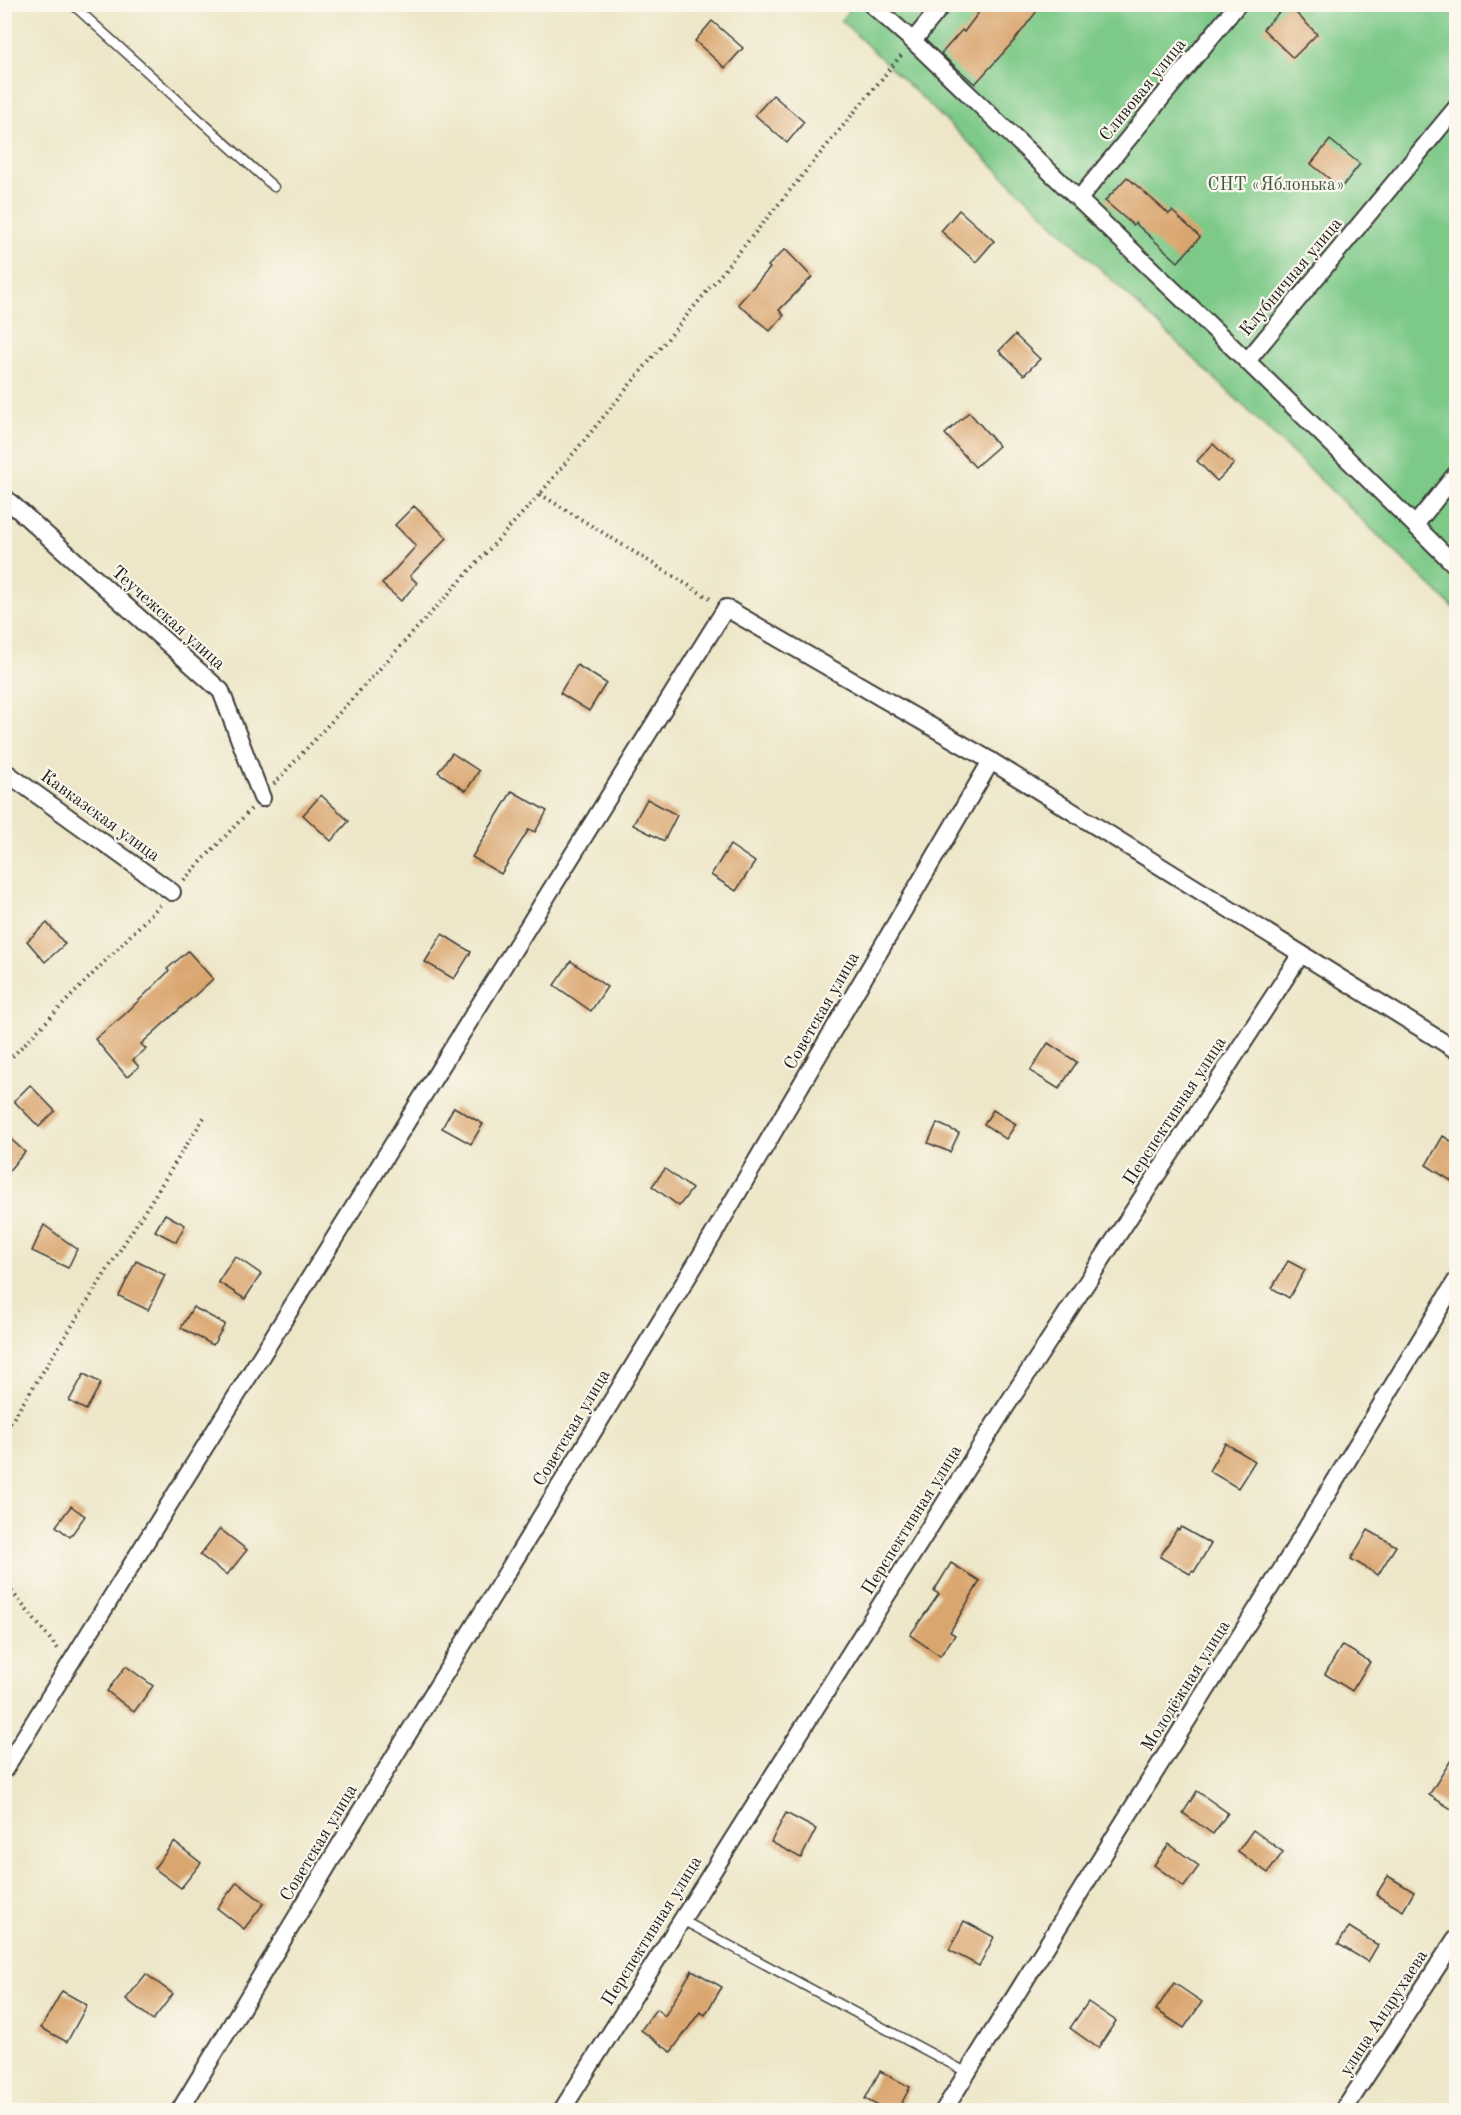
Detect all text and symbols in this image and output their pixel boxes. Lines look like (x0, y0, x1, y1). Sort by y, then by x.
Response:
street label: Сливовая улица (1096, 35, 1190, 145)
park label: СНТ «Яблонька» (1207, 176, 1345, 194)
street label: Клубничная улица (1236, 214, 1346, 340)
street label: Теучежская улица (108, 563, 228, 674)
street label: Кавказская улица (37, 767, 163, 865)
street label: Советская улица (781, 949, 863, 1073)
street label: Перспективная улица (1120, 1034, 1230, 1188)
street label: Советская улица (530, 1366, 614, 1489)
street label: Перспективная улица (859, 1442, 965, 1598)
street label: Молодёжная улица (1138, 1617, 1234, 1755)
street label: Советская улица (277, 1781, 361, 1904)
street label: Перспективная улица (599, 1853, 705, 2009)
street label: улица Андрухаева (1337, 1947, 1431, 2079)

